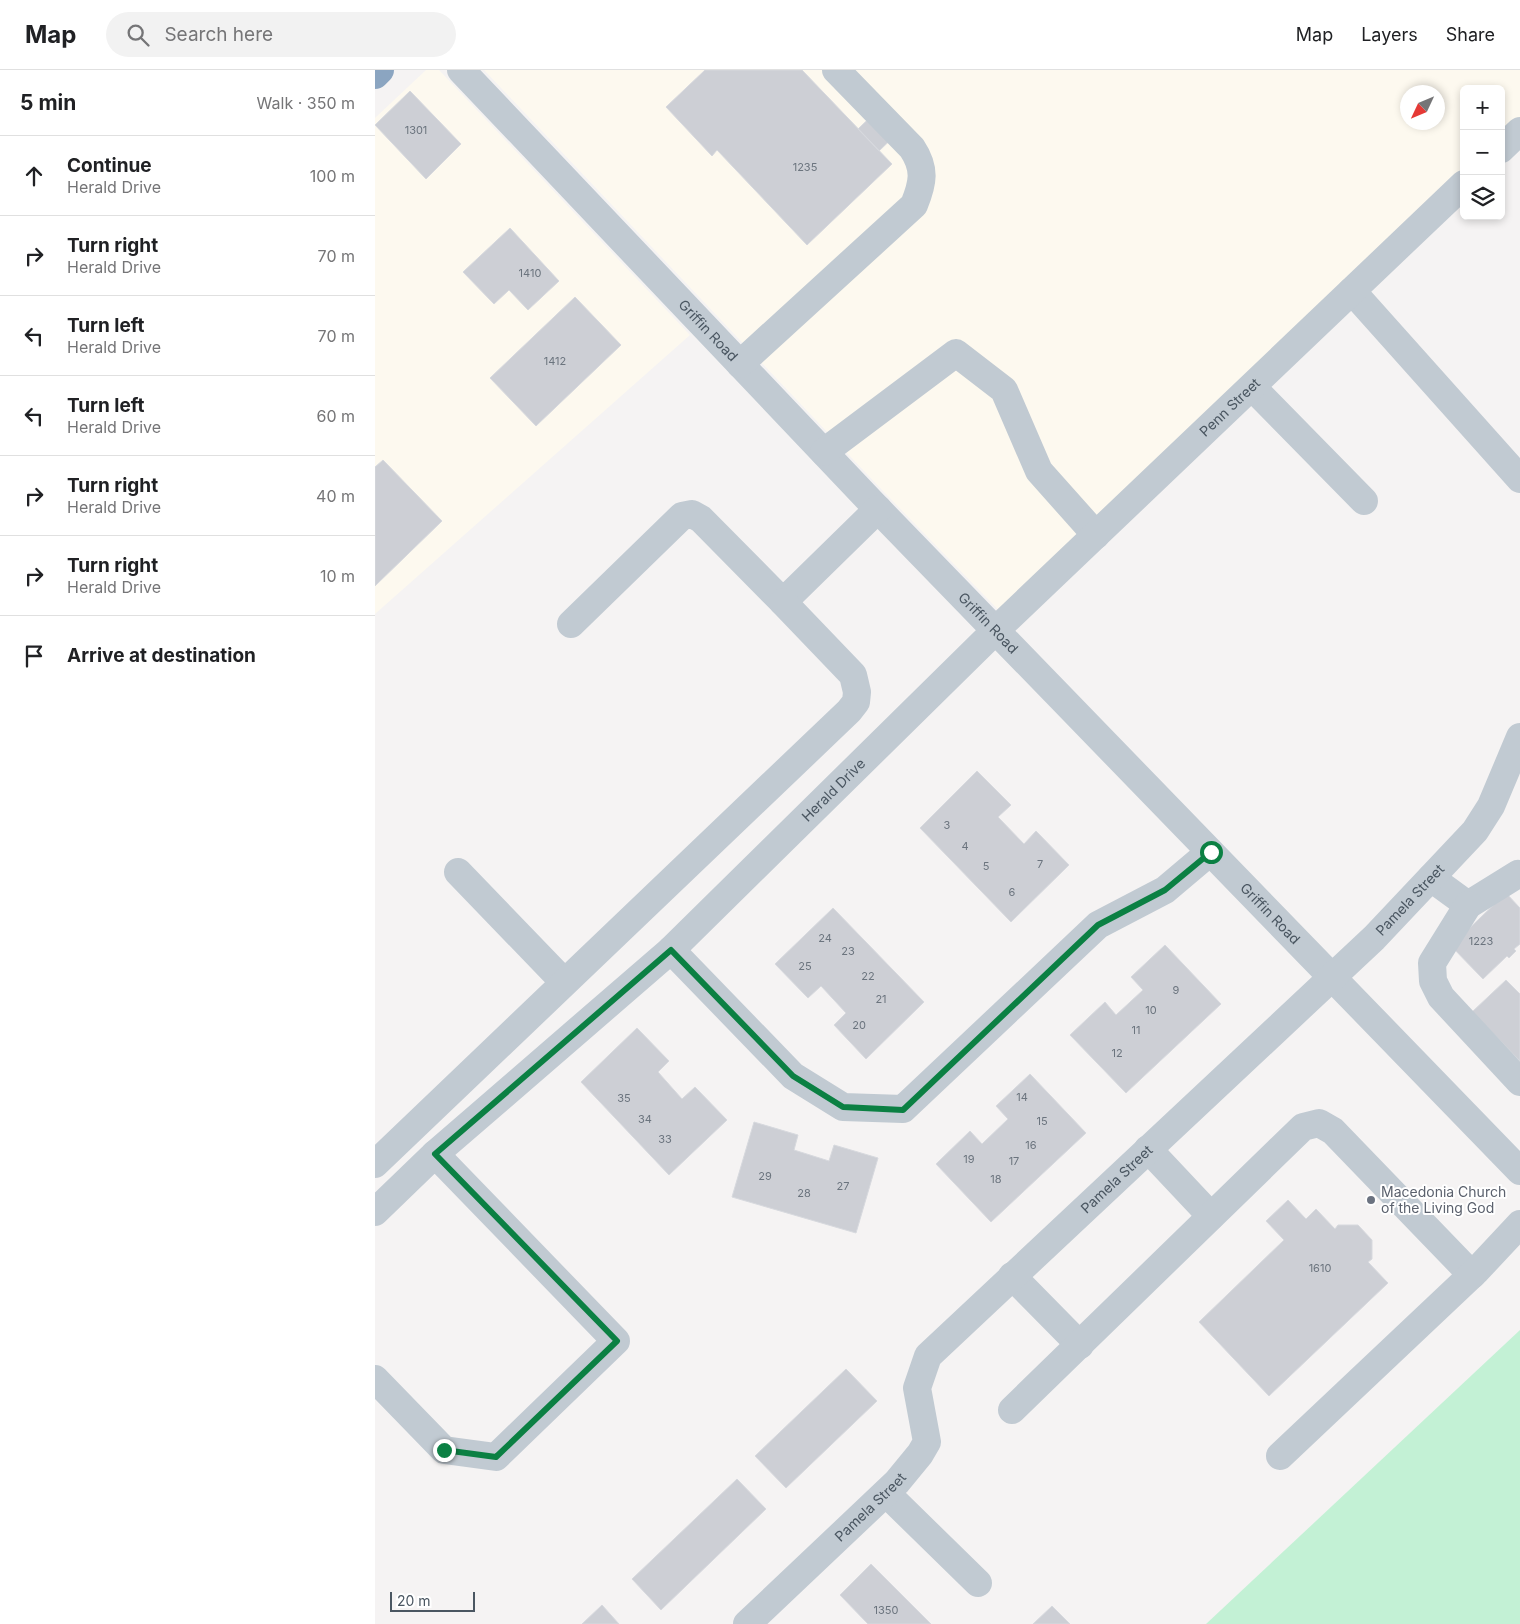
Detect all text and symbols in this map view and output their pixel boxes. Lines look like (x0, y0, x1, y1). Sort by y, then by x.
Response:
search box (106, 12, 456, 57)
text: Map (25, 20, 76, 49)
icon: search (124, 21, 152, 49)
text: Search here (164, 23, 273, 46)
text: Map (1296, 24, 1333, 45)
text: Layers (1361, 24, 1418, 45)
text: Share (1446, 24, 1495, 45)
north arrow (1400, 85, 1445, 130)
map controls (1460, 85, 1505, 220)
button: + (1460, 85, 1505, 130)
text: 5 min (20, 90, 76, 115)
text: Walk · 350 m (257, 93, 355, 113)
house number: 1301 (405, 123, 427, 137)
button: − (1460, 130, 1505, 175)
text: Continue (67, 154, 152, 177)
house number: 1235 (793, 160, 818, 174)
icon: ahead (20, 162, 48, 190)
text: 100 m (310, 166, 355, 186)
button: layers (1460, 175, 1505, 220)
text: Herald Drive (67, 177, 161, 197)
text: Turn right (67, 234, 158, 257)
icon: right (20, 242, 48, 270)
text: 70 m (318, 246, 355, 266)
text: Herald Drive (67, 257, 161, 277)
house number: 1410 (519, 266, 541, 280)
street label: Griffin Road (675, 296, 742, 364)
text: Turn left (67, 314, 145, 337)
icon: left (20, 322, 48, 350)
text: 70 m (318, 326, 355, 346)
text: Herald Drive (67, 337, 161, 357)
house number: 1412 (544, 354, 566, 368)
street label: Penn Street (1196, 374, 1264, 440)
text: Turn left (67, 394, 145, 417)
icon: left (20, 402, 48, 430)
text: 60 m (316, 406, 355, 426)
text: Herald Drive (67, 417, 161, 437)
text: Turn right (67, 474, 158, 497)
icon: right (20, 482, 48, 510)
text: 40 m (316, 486, 355, 506)
text: Herald Drive (67, 497, 161, 517)
text: Turn right (67, 554, 158, 577)
icon: right (20, 562, 48, 590)
text: 10 m (320, 566, 355, 586)
text: Herald Drive (67, 577, 161, 597)
street label: Griffin Road (955, 588, 1022, 657)
icon: arrive (20, 642, 48, 670)
text: Arrive at destination (67, 644, 256, 667)
street label: Herald Drive (798, 755, 868, 825)
house number: 3 (944, 818, 951, 832)
house number: 4 (961, 839, 969, 853)
route start (1200, 841, 1223, 864)
house number: 7 (1037, 857, 1043, 871)
house number: 5 (983, 859, 990, 873)
street label: Pamela Street (1372, 860, 1448, 939)
street label: Griffin Road (1237, 879, 1304, 947)
house number: 6 (1009, 885, 1016, 899)
house number: 24 (818, 931, 832, 945)
house number: 1223 (1469, 934, 1494, 948)
house number: 23 (841, 944, 855, 958)
house number: 25 (798, 959, 812, 973)
house number: 22 (861, 969, 875, 983)
house number: 9 (1173, 983, 1180, 997)
house number: 21 (875, 992, 887, 1006)
house number: 10 (1145, 1003, 1157, 1017)
house number: 20 (852, 1018, 866, 1032)
house number: 11 (1132, 1023, 1140, 1037)
house number: 12 (1111, 1046, 1123, 1060)
house number: 14 (1016, 1090, 1028, 1104)
house number: 35 (617, 1091, 631, 1105)
house number: 34 (638, 1112, 652, 1126)
house number: 15 (1036, 1114, 1048, 1128)
house number: 33 (658, 1132, 672, 1146)
house number: 16 (1025, 1138, 1037, 1152)
street label: Pamela Street (1077, 1141, 1156, 1216)
house number: 19 (963, 1152, 975, 1166)
house number: 17 (1009, 1154, 1019, 1168)
house number: 29 (758, 1169, 772, 1183)
house number: 18 (990, 1172, 1002, 1186)
house number: 27 (837, 1179, 849, 1193)
place label: Macedonia Church of the Living God (1381, 1183, 1506, 1216)
house number: 28 (797, 1186, 811, 1200)
marker: Macedonia Church of the Living God (1365, 1194, 1377, 1206)
house number: 1610 (1309, 1261, 1331, 1275)
route end (433, 1439, 456, 1462)
street label: Pamela Street (831, 1469, 909, 1545)
scale bar (390, 1589, 475, 1612)
text: 20 m (397, 1592, 431, 1609)
house number: 1350 (874, 1603, 899, 1617)

